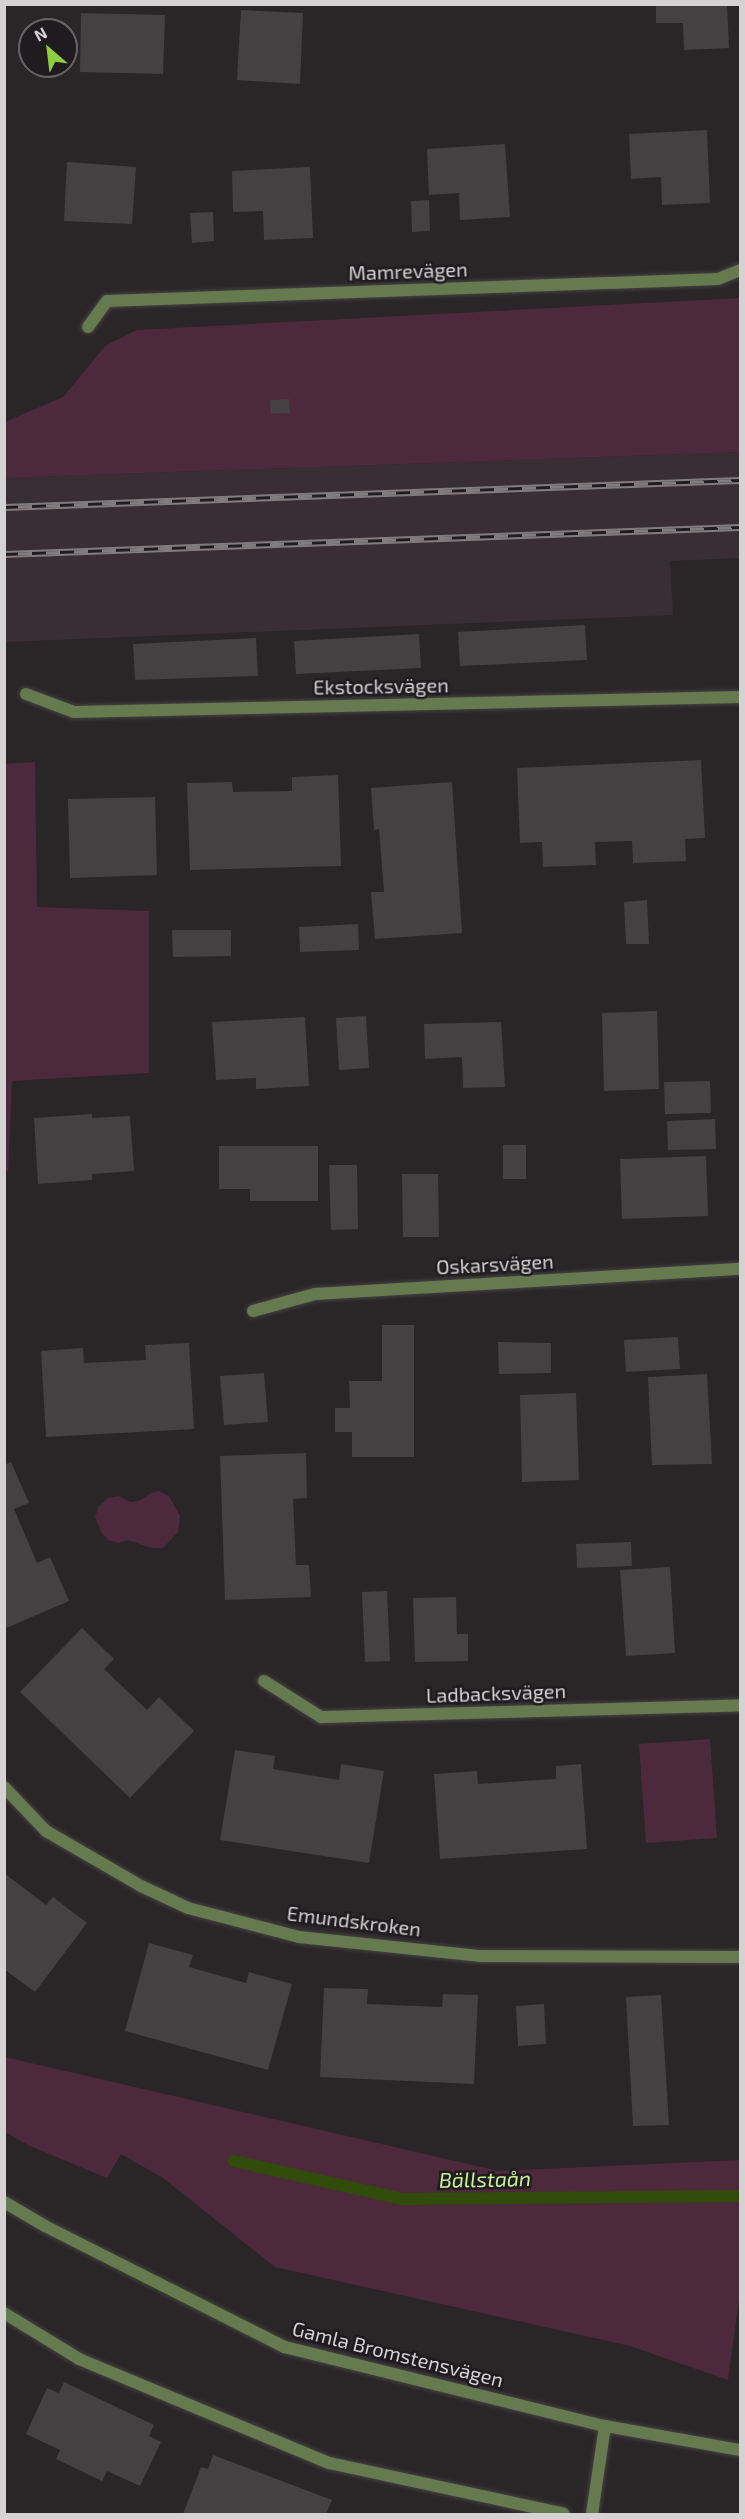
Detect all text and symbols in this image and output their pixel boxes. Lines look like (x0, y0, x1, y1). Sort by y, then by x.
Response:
north arrow (18, 18, 78, 78)
text: N (31, 22, 50, 45)
street label: Mamrevägen (348, 257, 468, 285)
street label: Ekstocksvägen (313, 673, 449, 699)
street label: Oskarsvägen (436, 1249, 554, 1279)
street label: Ladbacksvägen (426, 1679, 566, 1707)
street label: Emundskroken (286, 1901, 422, 1941)
water label: Bällstaån (439, 2166, 531, 2192)
street label: Gamla Bromstensvägen (290, 2316, 506, 2392)

